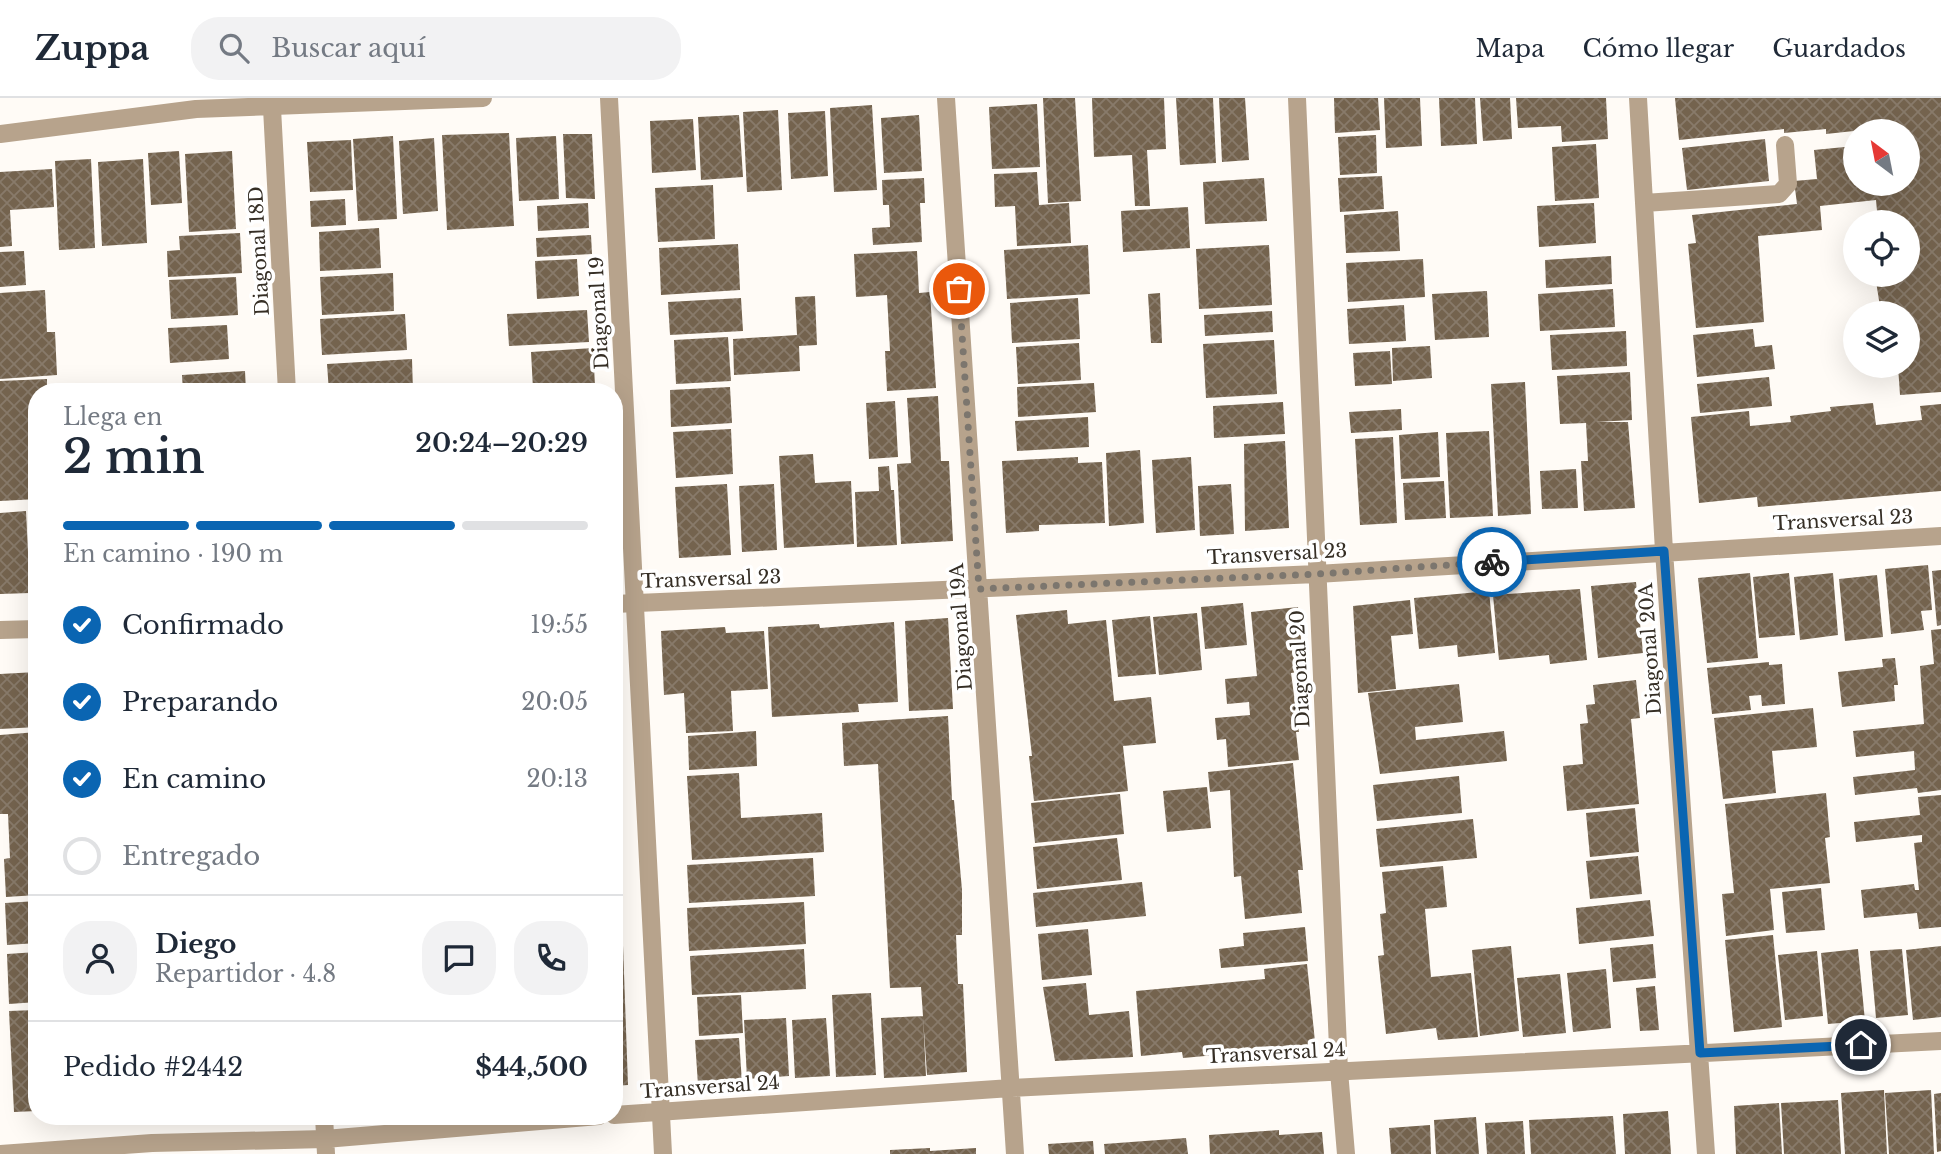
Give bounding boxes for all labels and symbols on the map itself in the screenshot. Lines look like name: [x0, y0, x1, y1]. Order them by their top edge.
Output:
north arrow: [1843, 119, 1920, 196]
street label: Diagonal 18D: [244, 186, 274, 316]
street label: Diagonal 19: [585, 256, 613, 370]
pin: [929, 259, 989, 319]
street label: Transversal 23: [1772, 505, 1914, 535]
courier: [1457, 527, 1527, 597]
street label: Transversal 23: [1206, 539, 1348, 569]
street label: Diagonal 19A: [945, 562, 977, 692]
street label: Transversal 23: [640, 565, 782, 593]
street label: Diagonal 20A: [1634, 582, 1666, 716]
street label: Diagonal 20: [1285, 609, 1315, 729]
pin: [1831, 1015, 1891, 1075]
street label: Transversal 24: [1206, 1038, 1346, 1068]
street label: Transversal 24: [640, 1071, 780, 1103]

